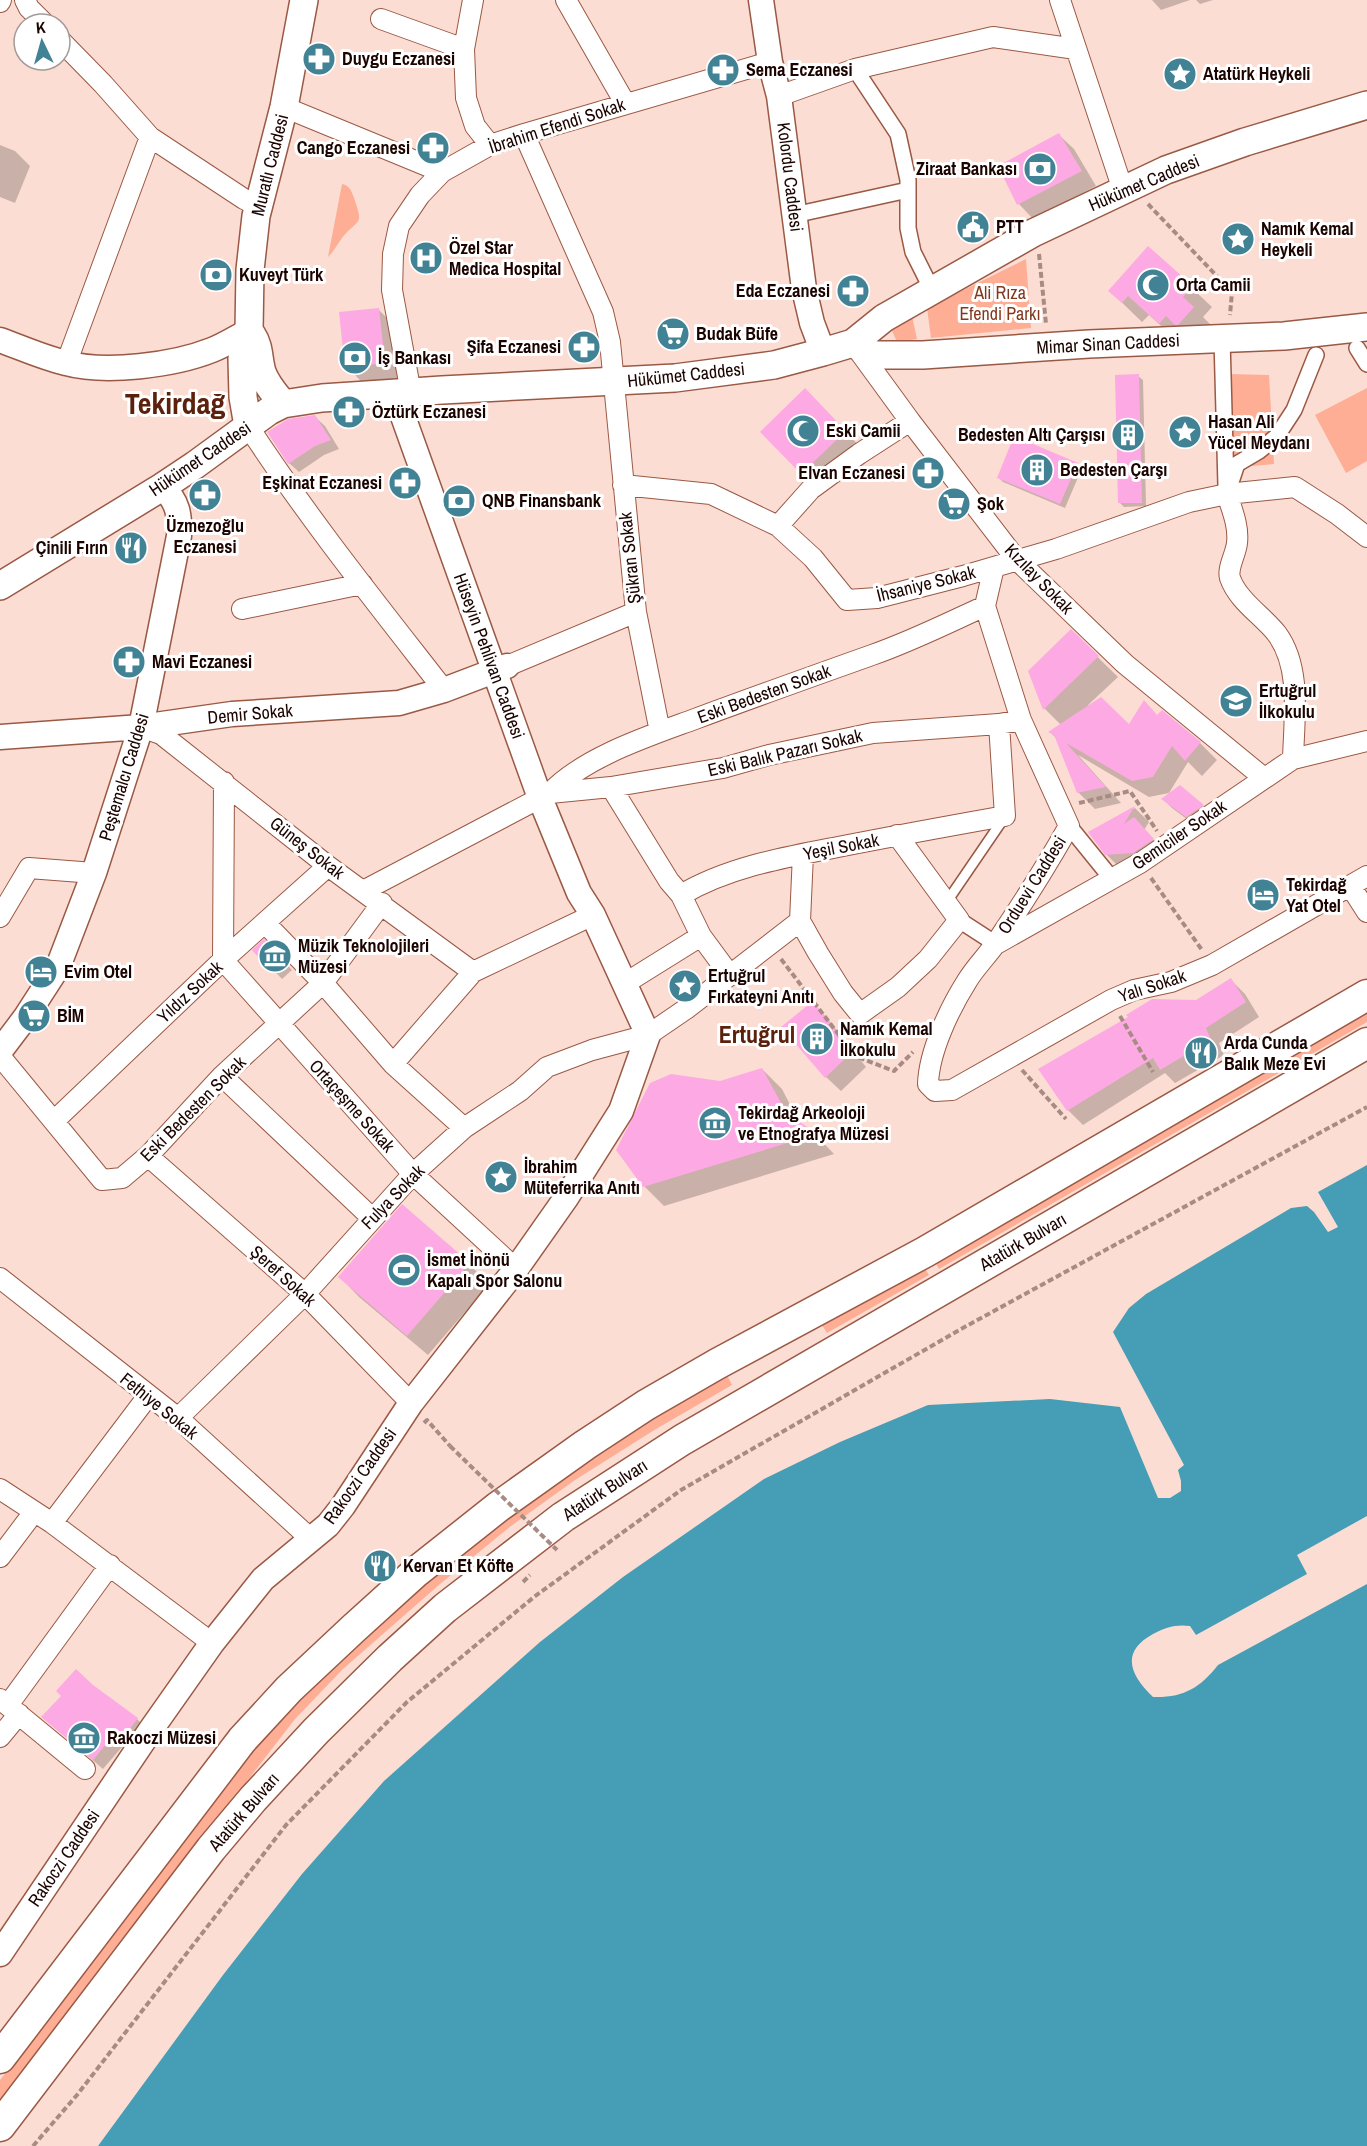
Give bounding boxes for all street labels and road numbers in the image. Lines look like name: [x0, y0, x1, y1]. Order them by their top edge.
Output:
street label: İbrahim Efendi Sokak: [485, 92, 629, 159]
street label: Muratlı Caddesi: [245, 111, 294, 218]
street label: Kolordu Caddesi: [771, 121, 810, 233]
street label: Hükümet Caddesi: [1085, 148, 1203, 217]
street label: Mimar Sinan Caddesi: [1036, 327, 1180, 360]
street label: Hükümet Caddesi: [626, 356, 746, 393]
street label: Hükümet Caddesi: [144, 415, 256, 502]
street label: Şükran Sokak: [612, 510, 647, 605]
street label: Kızılay Sokak: [999, 538, 1080, 620]
street label: İhsaniye Sokak: [874, 559, 978, 608]
street label: Hüseyin Pehlivan Caddesi: [448, 569, 531, 742]
street label: Eski Bedesten Sokak: [694, 658, 835, 729]
street label: Demir Sokak: [206, 697, 294, 730]
street label: Peştemalcı Caddesi: [92, 710, 155, 844]
street label: Eski Balık Pazarı Sokak: [705, 722, 865, 782]
street label: Gemiciler Sokak: [1127, 793, 1231, 875]
street label: Güneş Sokak: [265, 810, 350, 885]
street label: Yeşil Sokak: [801, 827, 882, 866]
street label: Orduevi Caddesi: [991, 831, 1072, 939]
street label: Yıldız Sokak: [151, 954, 228, 1029]
street label: Yalı Sokak: [1115, 963, 1189, 1008]
street label: Eski Bedesten Sokak: [134, 1050, 252, 1167]
street label: Ortaçeşme Sokak: [304, 1054, 401, 1158]
street label: Fulya Sokak: [355, 1158, 430, 1235]
street label: Atatürk Bulvarı: [974, 1207, 1071, 1277]
street label: Şeref Sokak: [245, 1239, 322, 1312]
street label: Fethiye Sokak: [115, 1366, 204, 1445]
street label: Rakoczi Caddesi: [317, 1423, 402, 1529]
street label: Atatürk Bulvarı: [556, 1453, 652, 1527]
street label: Atatürk Bulvarı: [202, 1767, 285, 1857]
street label: Rakoczi Caddesi: [22, 1804, 105, 1911]

